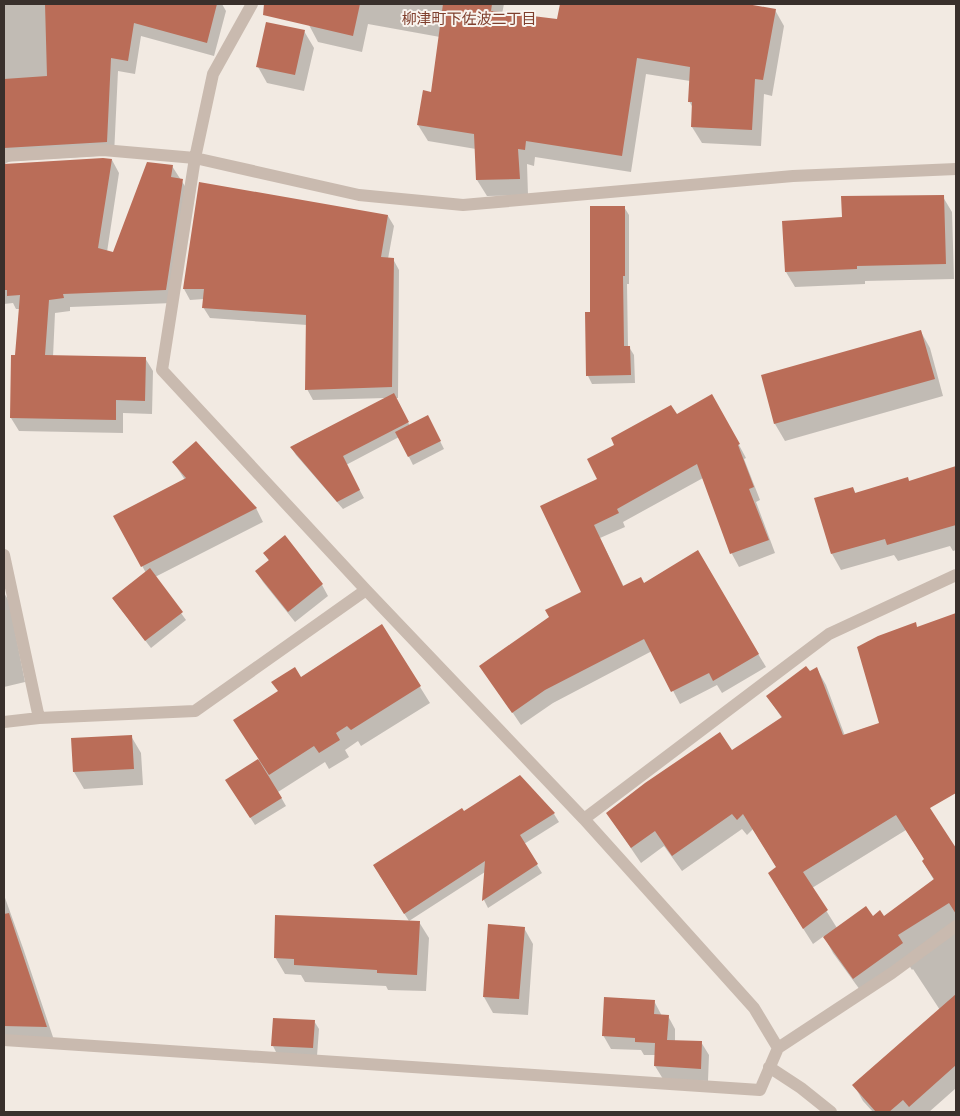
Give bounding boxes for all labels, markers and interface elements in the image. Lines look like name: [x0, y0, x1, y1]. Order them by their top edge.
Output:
district label: 柳津町下佐波二丁目: [401, 10, 537, 28]

